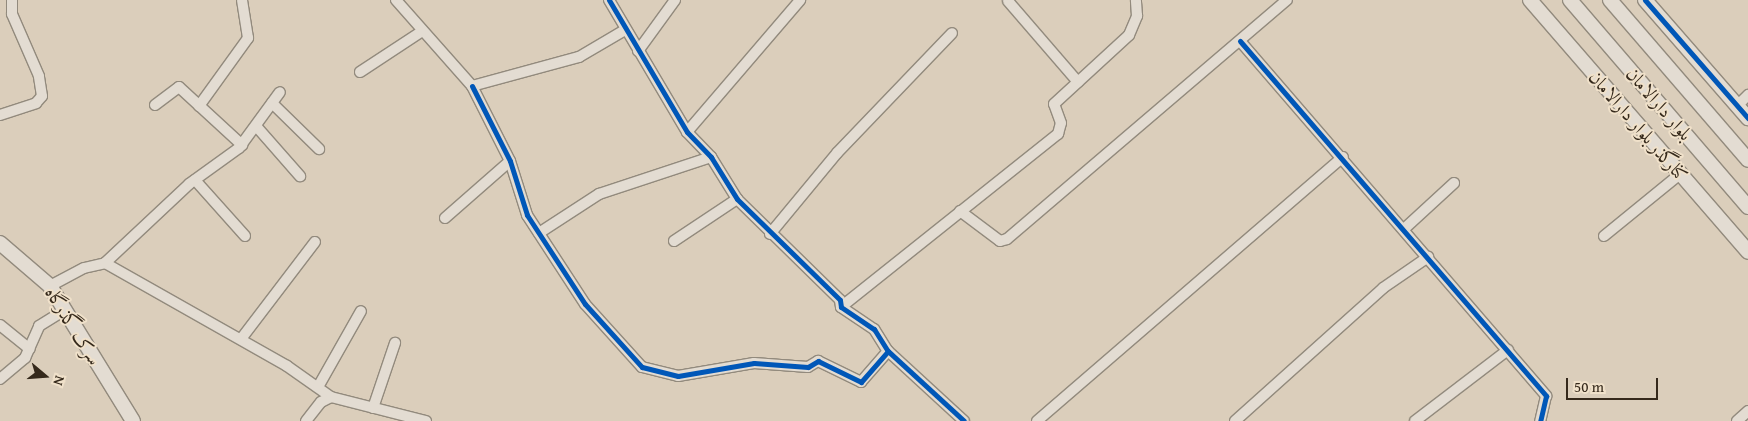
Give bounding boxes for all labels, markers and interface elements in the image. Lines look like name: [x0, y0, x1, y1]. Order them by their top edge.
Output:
street label: بلوار دارالامان: [1621, 63, 1697, 145]
street label: کنارگذر بلوار دارالامان: [1584, 66, 1692, 186]
street label: سرک گذرگاه: [40, 283, 106, 369]
north arrow: [20, 351, 70, 401]
scale bar: [1568, 368, 1660, 400]
text: N: [48, 373, 70, 388]
text: 50 m: [1574, 376, 1604, 397]

